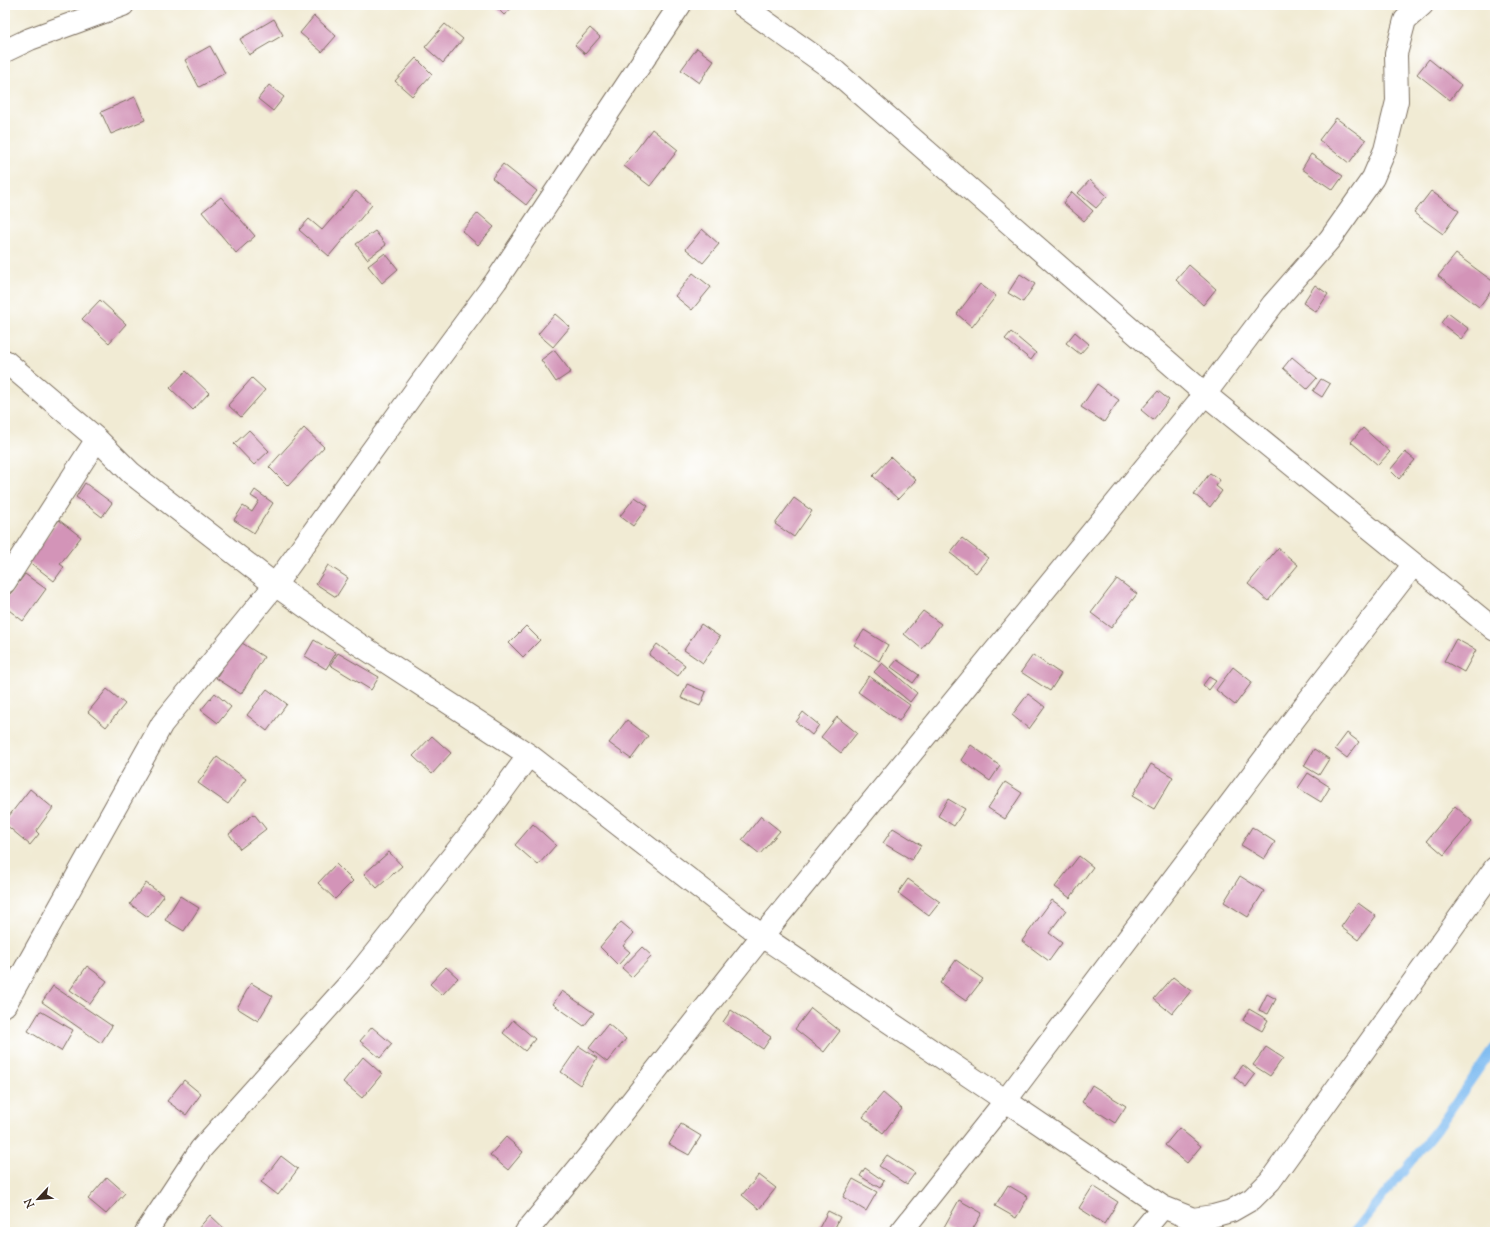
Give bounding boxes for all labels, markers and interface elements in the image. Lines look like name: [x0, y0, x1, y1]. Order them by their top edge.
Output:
north arrow: [18, 1179, 58, 1219]
text: N: [21, 1195, 39, 1211]

